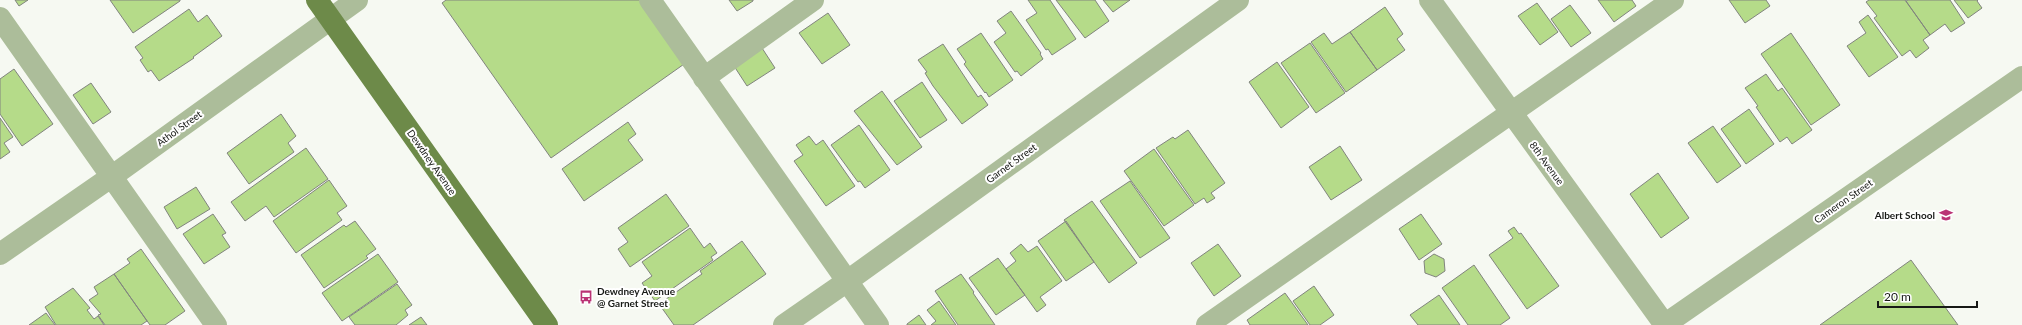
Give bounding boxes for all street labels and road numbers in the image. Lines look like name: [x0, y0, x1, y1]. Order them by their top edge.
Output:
street label: Athol Street: [154, 107, 204, 148]
street label: Dewdney Avenue: [405, 127, 459, 197]
street label: 8th Avenue: [1527, 139, 1567, 187]
street label: Garnet Street: [984, 141, 1039, 185]
street label: Cameron Street: [1811, 176, 1875, 226]

